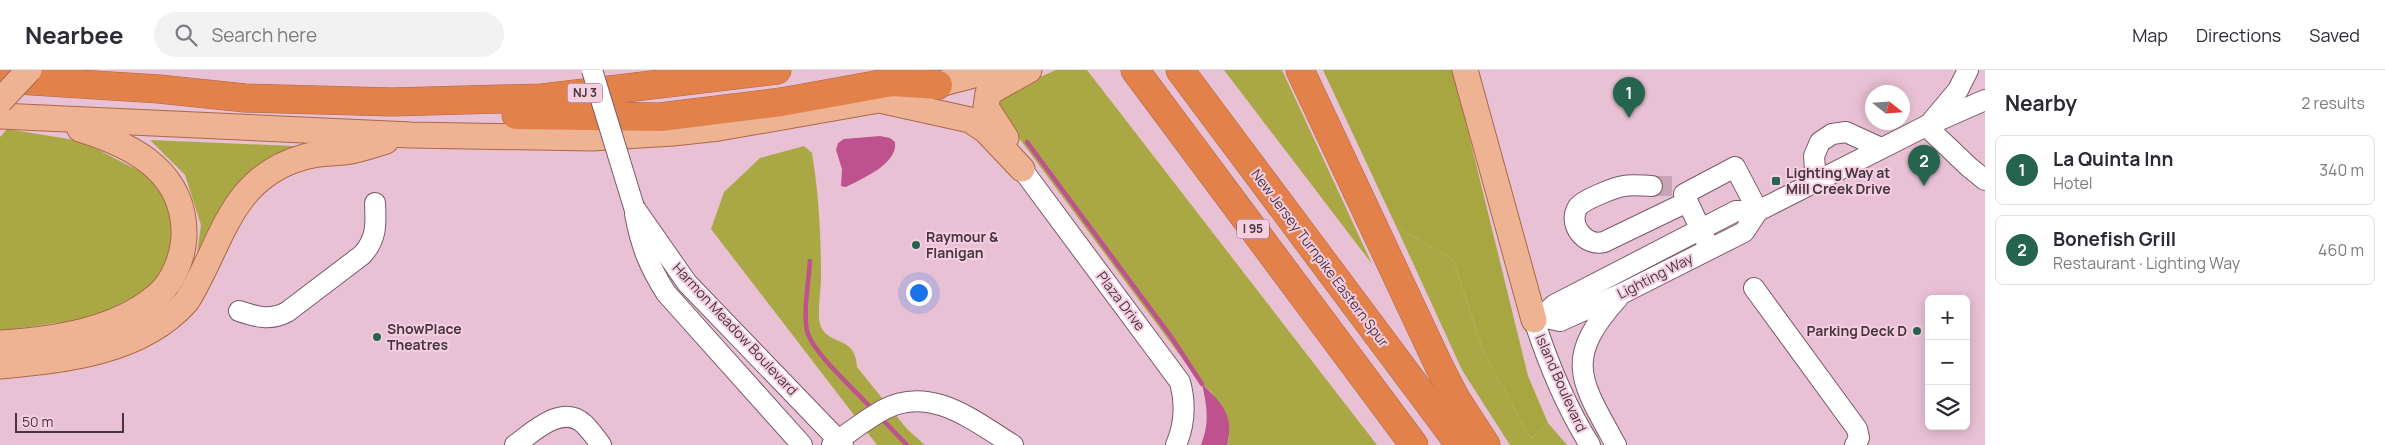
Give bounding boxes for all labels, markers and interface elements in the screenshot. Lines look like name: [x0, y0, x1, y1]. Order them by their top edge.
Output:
search box: [154, 12, 504, 57]
text: Nearbee: [25, 18, 124, 51]
icon: search: [172, 21, 200, 49]
text: Search here: [212, 22, 317, 48]
text: Map: [2132, 23, 2168, 47]
text: Directions: [2196, 23, 2281, 47]
text: Saved: [2309, 23, 2360, 47]
pin: 1: [1613, 77, 1645, 118]
road number: NJ 3: [568, 83, 602, 102]
north arrow: [1865, 85, 1910, 130]
text: Nearby: [2005, 89, 2077, 117]
text: 2 results: [2301, 92, 2365, 114]
pin: 2: [1908, 145, 1940, 186]
text: La Quinta Inn: [2053, 146, 2173, 172]
text: 1: [2018, 159, 2026, 181]
text: 340 m: [2319, 159, 2364, 181]
place label: Lighting Way at Mill Creek Drive: [1786, 163, 1891, 198]
street label: New Jersey Turnpike Eastern Spur: [1247, 165, 1394, 350]
text: Hotel: [2053, 172, 2093, 194]
marker: Lighting Way at Mill Creek Drive: [1770, 175, 1782, 187]
road number: I 95: [1237, 220, 1269, 238]
text: Bonefish Grill: [2053, 226, 2176, 252]
place label: Raymour & Flanigan: [926, 227, 999, 262]
marker: Raymour & Flanigan: [910, 239, 922, 251]
text: 2: [2017, 239, 2027, 261]
text: 460 m: [2318, 239, 2364, 261]
street label: Lighting Way: [1614, 248, 1696, 303]
text: Restaurant · Lighting Way: [2053, 252, 2240, 274]
street label: Harmon Meadow Boulevard: [669, 258, 802, 399]
street label: Plaza Drive: [1093, 267, 1150, 334]
your location: [906, 280, 932, 306]
map controls: [1925, 295, 1970, 430]
button: +: [1925, 295, 1970, 340]
place label: ShowPlace Theatres: [387, 319, 462, 354]
place label: Parking Deck D: [1807, 321, 1907, 340]
marker: Parking Deck D: [1911, 325, 1923, 337]
marker: ShowPlace Theatres: [371, 331, 383, 343]
street label: Island Boulevard: [1531, 331, 1592, 435]
button: −: [1925, 340, 1970, 385]
button: layers: [1925, 385, 1970, 430]
scale bar: [15, 410, 124, 433]
text: 50 m: [22, 412, 53, 431]

